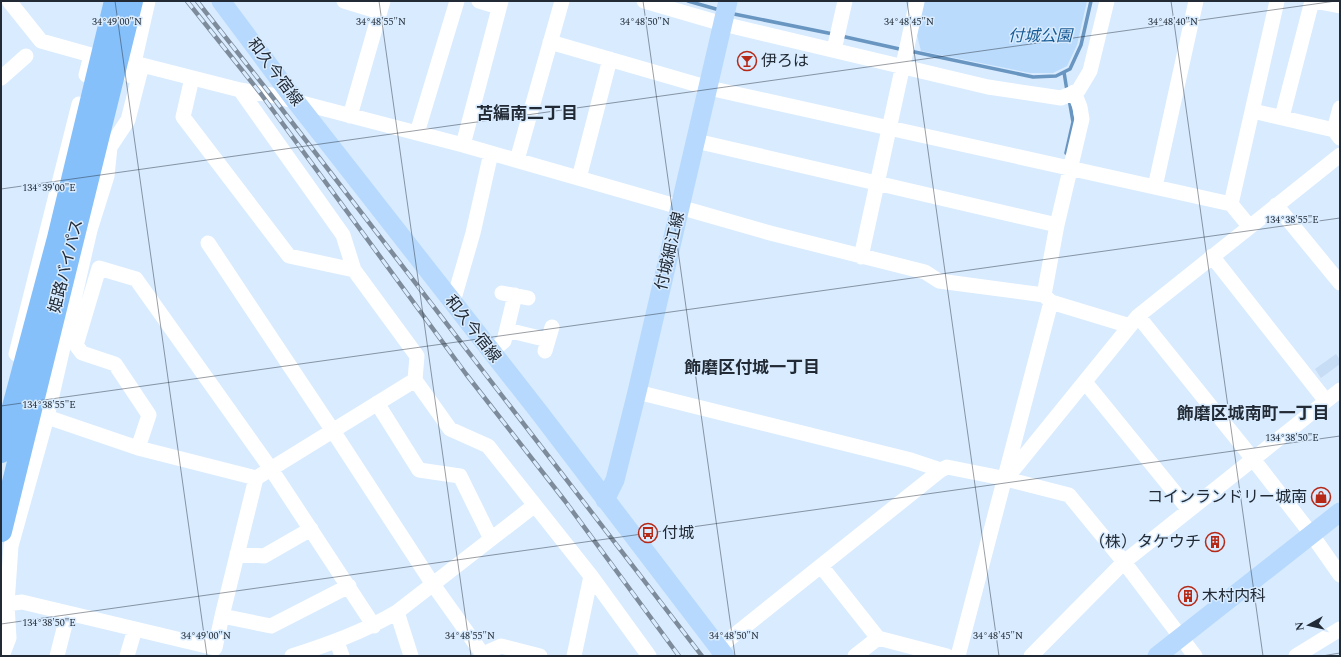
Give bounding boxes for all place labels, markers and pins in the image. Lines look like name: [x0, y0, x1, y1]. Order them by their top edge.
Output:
place label: 伊ろは: [761, 49, 809, 73]
bar icon: 伊ろは: [736, 50, 758, 72]
place label: コインランドリー城南: [1147, 485, 1307, 509]
shop icon: コインランドリー城南: [1310, 486, 1332, 508]
place label: 付城: [662, 521, 694, 545]
bus stop icon: 付城: [637, 522, 659, 544]
place label: （株）タケウチ: [1089, 530, 1201, 554]
building icon: （株）タケウチ: [1204, 531, 1226, 553]
place label: 木村内科: [1202, 584, 1266, 608]
building icon: 木村内科: [1177, 585, 1199, 607]

